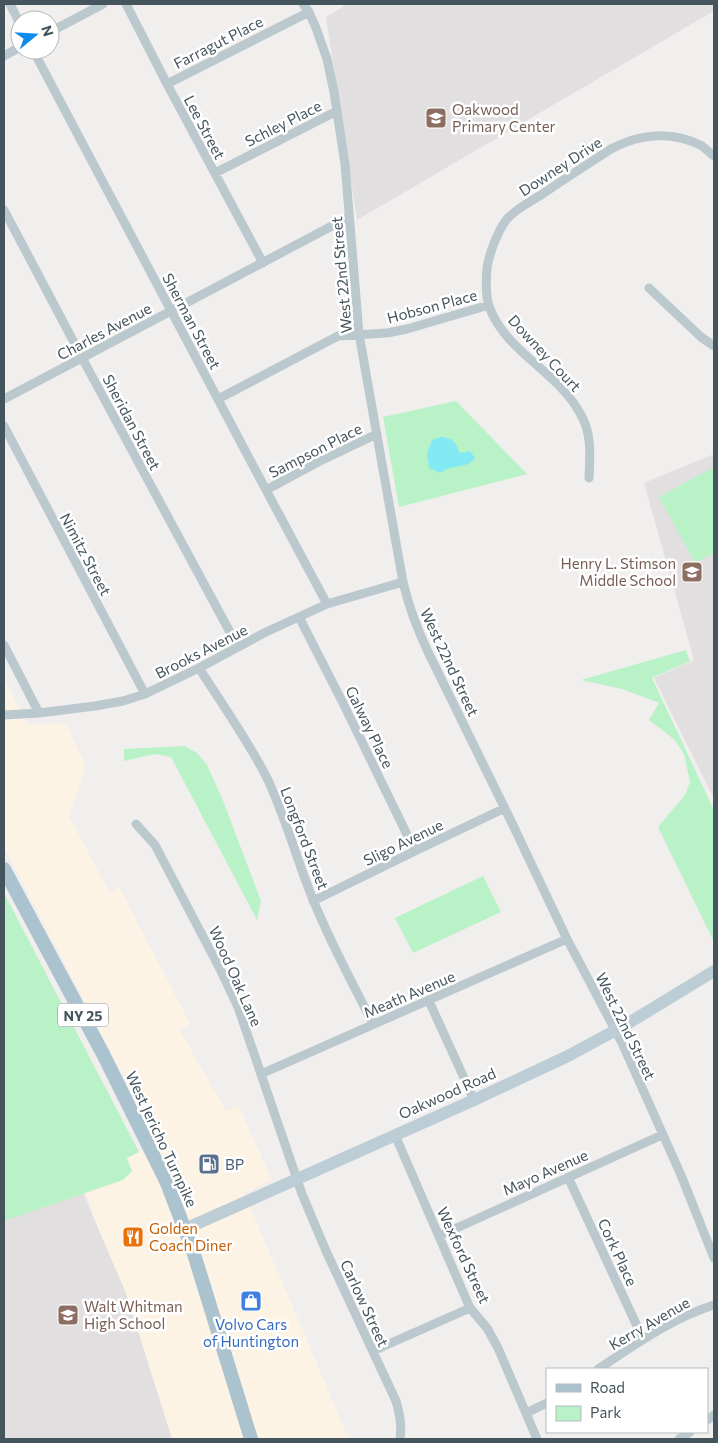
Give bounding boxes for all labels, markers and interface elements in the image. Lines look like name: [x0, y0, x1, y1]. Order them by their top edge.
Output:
north arrow: [10, 10, 60, 60]
street label: Farragut Place: [170, 12, 266, 72]
text: N: [38, 23, 58, 38]
street label: Lee Street: [181, 92, 229, 162]
street label: Schley Place: [242, 96, 324, 150]
place label: Oakwood Primary Center: [452, 100, 556, 135]
school or university icon: Oakwood Primary Center: [424, 106, 448, 130]
street label: Downey Drive: [515, 133, 605, 199]
street label: West 22nd Street: [327, 216, 355, 334]
street label: Sherman Street: [159, 270, 225, 372]
street label: Hobson Place: [385, 285, 479, 327]
street label: Charles Avenue: [54, 299, 154, 363]
street label: Downey Court: [505, 311, 585, 395]
street label: Sheridan Street: [99, 371, 165, 473]
street label: Sampson Place: [265, 419, 365, 481]
street label: Nimitz Street: [57, 510, 115, 598]
place label: Henry L. Stimson Middle School: [561, 554, 676, 589]
school or university icon: Henry L. Stimson Middle School: [680, 560, 704, 584]
street label: West 22nd Street: [417, 605, 483, 719]
street label: Brooks Avenue: [152, 620, 250, 682]
street label: Galway Place: [342, 683, 398, 771]
street label: Longford Street: [277, 784, 333, 892]
street label: Sligo Avenue: [360, 815, 446, 869]
street label: Wood Oak Lane: [206, 923, 266, 1029]
street label: Meath Avenue: [361, 967, 458, 1021]
street label: West 22nd Street: [592, 969, 660, 1083]
road number: NY 25: [58, 1004, 108, 1026]
street label: Oakwood Road: [396, 1064, 498, 1122]
street label: West Jericho Turnpike: [123, 1068, 201, 1210]
street label: Mayo Avenue: [500, 1145, 590, 1199]
fuel station icon: BP: [197, 1152, 221, 1176]
place label: BP: [225, 1155, 244, 1173]
street label: Wexford Street: [434, 1204, 494, 1306]
street label: Cork Place: [594, 1215, 642, 1289]
place label: Golden Coach Diner: [149, 1219, 232, 1254]
restaurant icon: Golden Coach Diner: [121, 1225, 145, 1249]
street label: Carlow Street: [337, 1257, 393, 1349]
shop icon: Volvo Cars of Huntington: [239, 1289, 263, 1313]
street label: Kerry Avenue: [605, 1293, 693, 1353]
place label: Walt Whitman High School: [84, 1297, 183, 1332]
school or university icon: Walt Whitman High School: [56, 1303, 80, 1327]
place label: Volvo Cars of Huntington: [203, 1315, 299, 1350]
legend: [546, 1368, 708, 1433]
text: Road: [590, 1378, 625, 1396]
text: Park: [590, 1403, 621, 1421]

